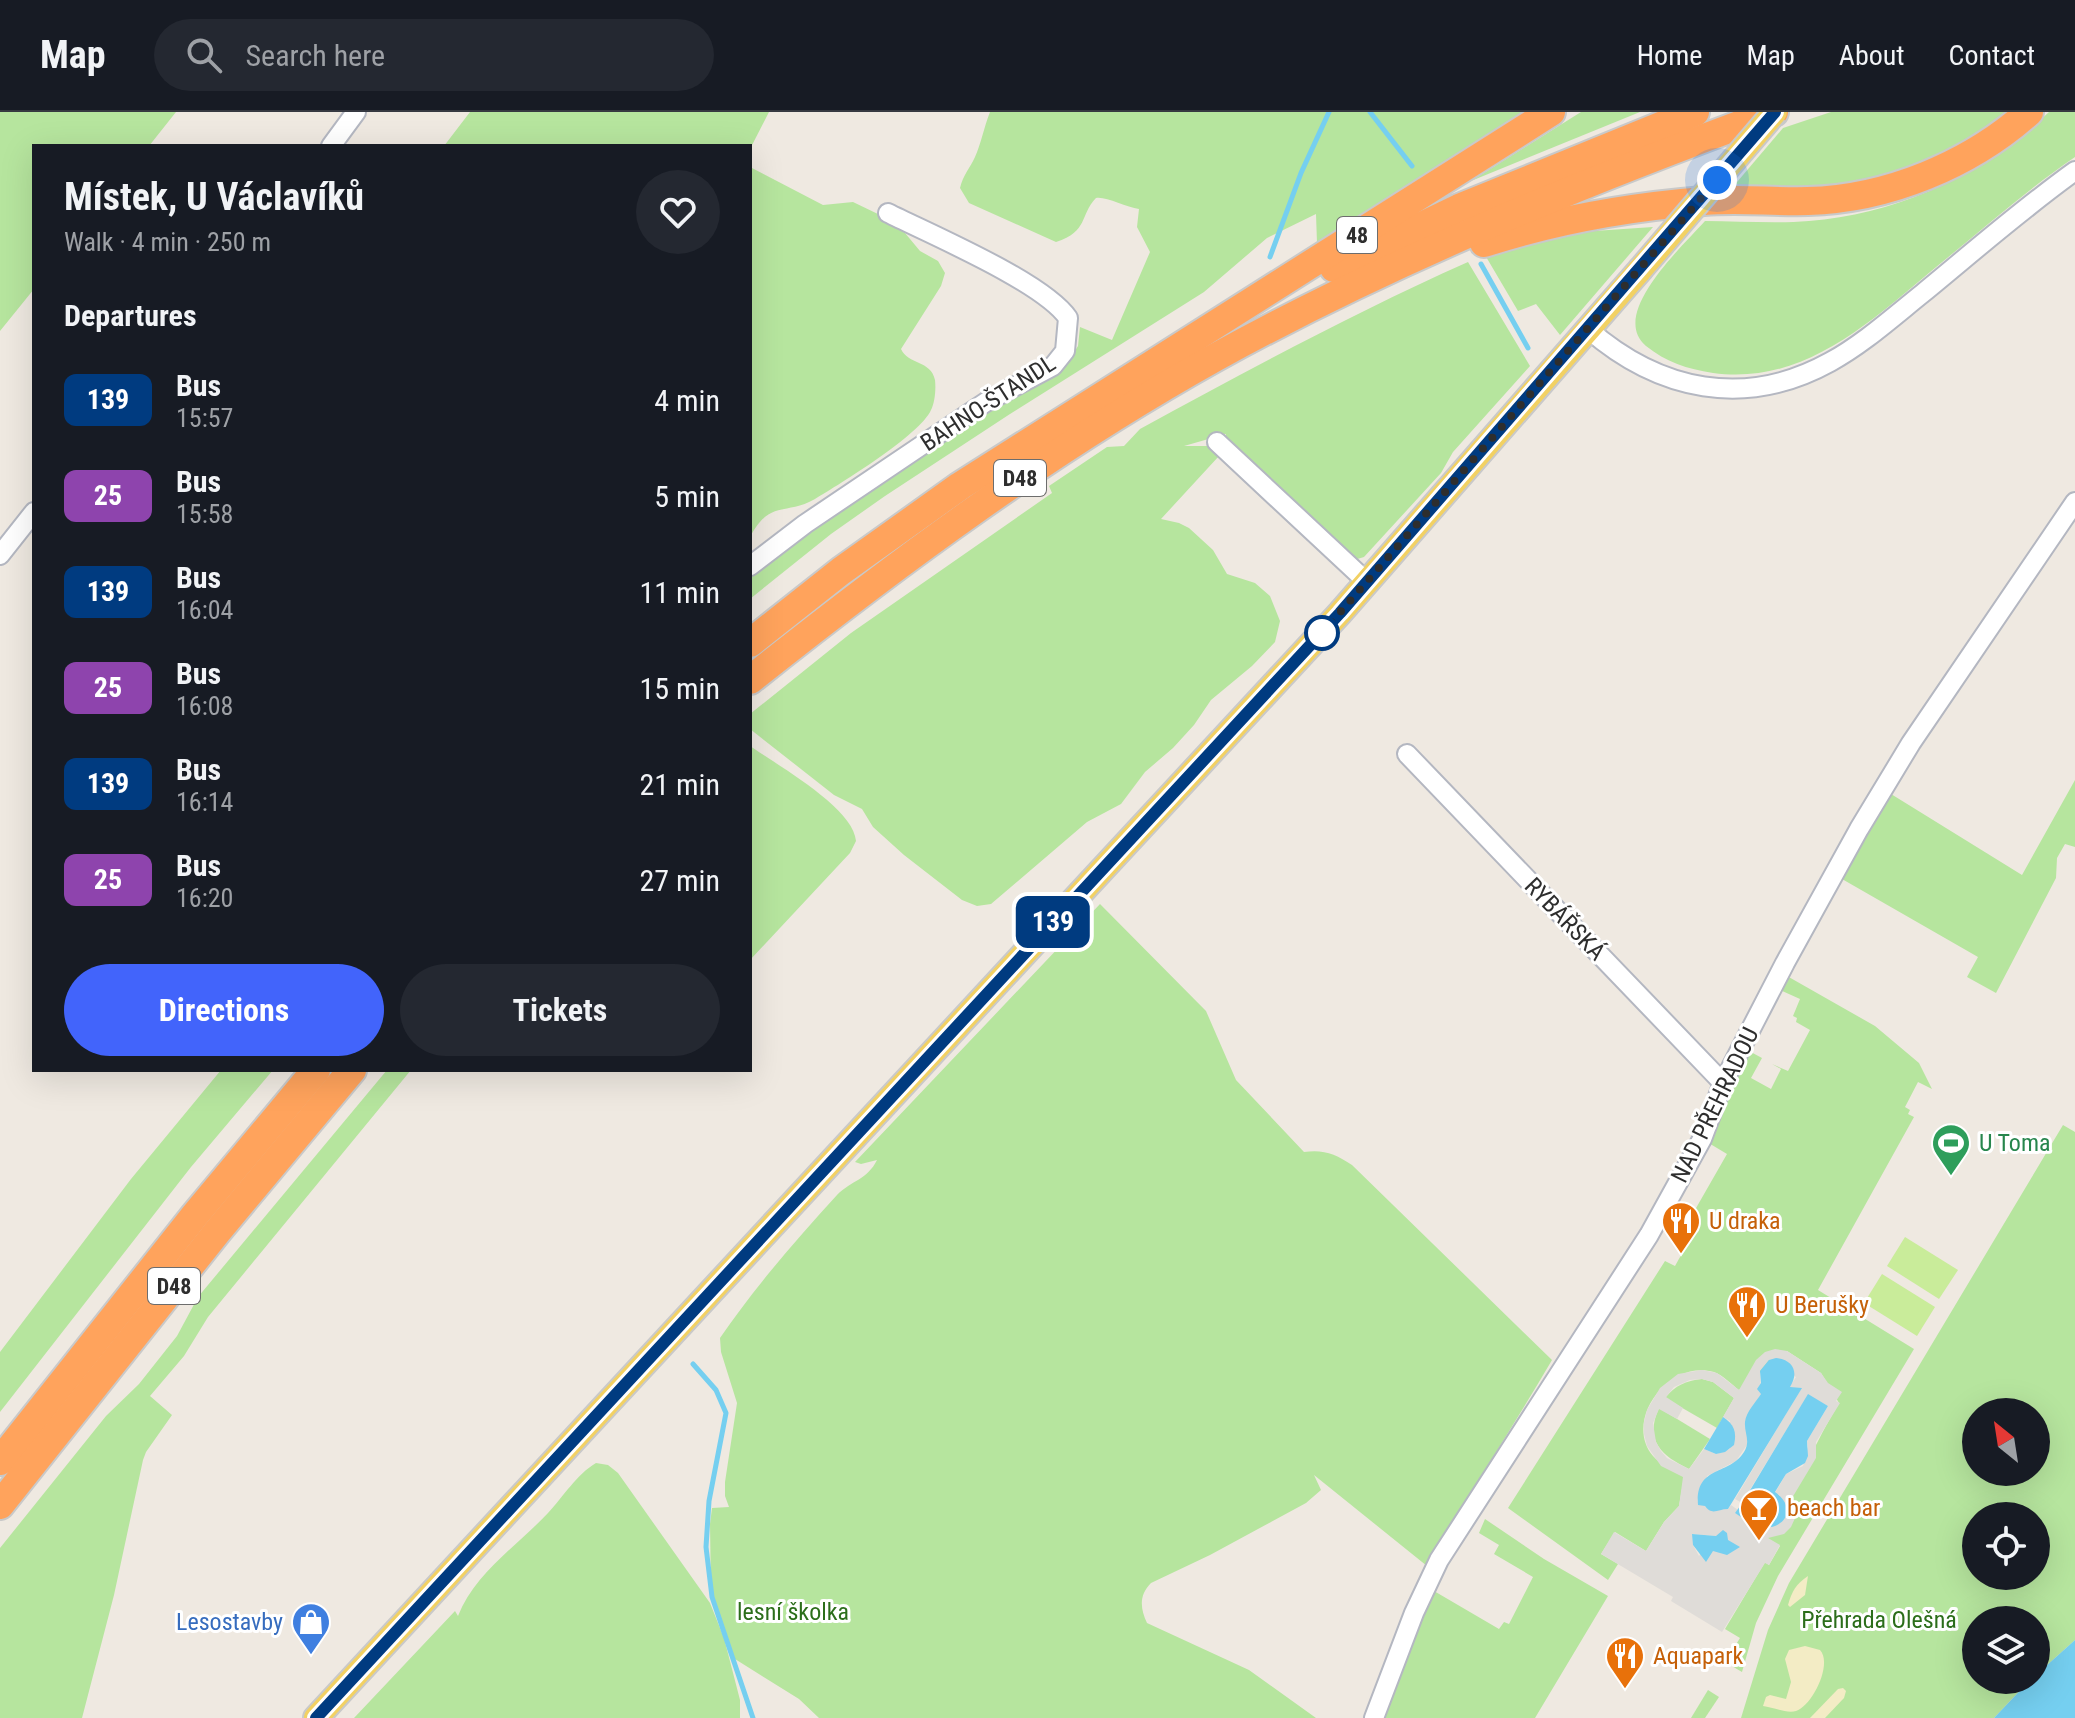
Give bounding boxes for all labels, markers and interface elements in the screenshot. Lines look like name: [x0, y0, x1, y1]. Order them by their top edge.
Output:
search box: [154, 19, 714, 91]
text: Map: [40, 33, 106, 77]
icon: search: [182, 33, 226, 77]
text: Search here: [246, 38, 385, 73]
text: Home: [1637, 39, 1702, 72]
text: Map: [1746, 39, 1795, 72]
text: About: [1839, 39, 1905, 72]
text: Contact: [1949, 39, 2035, 72]
your location: [1697, 160, 1737, 200]
button: heart: [636, 170, 720, 254]
text: Místek, U Václavíků: [64, 175, 364, 219]
road number: 48: [1337, 217, 1377, 253]
text: Walk · 4 min · 250 m: [64, 227, 271, 257]
text: Departures: [64, 298, 197, 333]
street label: BAHNO-ŠTANDL: [915, 349, 1061, 457]
text: Bus: [176, 368, 221, 403]
text: 139: [87, 383, 129, 416]
text: 4 min: [654, 383, 720, 418]
text: 15:57: [176, 403, 233, 433]
road number: D48: [994, 460, 1046, 496]
text: Bus: [176, 464, 221, 499]
text: 25: [94, 479, 122, 512]
text: 5 min: [654, 479, 720, 514]
text: 15:58: [176, 499, 233, 529]
text: Bus: [176, 560, 221, 595]
text: 139: [87, 575, 129, 608]
text: 11 min: [639, 575, 720, 610]
text: 16:04: [176, 595, 233, 625]
unlabelled marker: [1305, 616, 1339, 650]
text: Bus: [176, 656, 221, 691]
text: 25: [94, 671, 122, 704]
text: 15 min: [639, 671, 720, 706]
text: 16:08: [176, 691, 233, 721]
text: Bus: [176, 752, 221, 787]
text: 139: [87, 767, 129, 800]
text: 21 min: [639, 767, 720, 802]
text: 16:14: [176, 787, 233, 817]
text: Bus: [176, 848, 221, 883]
text: 25: [94, 863, 122, 896]
text: 27 min: [639, 863, 720, 898]
street label: RYBÁŘSKÁ: [1519, 872, 1611, 966]
text: 16:20: [176, 883, 233, 913]
line badge: 139: [1007, 896, 1099, 948]
text: 139: [1032, 905, 1074, 938]
button: Directions: [64, 964, 384, 1056]
button: Tickets: [400, 964, 720, 1056]
street label: NAD PŘEHRADOU: [1665, 1023, 1765, 1187]
sports icon: U Toma: [1930, 1122, 1972, 1177]
place label: U Toma: [1979, 1129, 2050, 1157]
restaurant icon: U draka: [1660, 1200, 1702, 1255]
place label: U draka: [1709, 1207, 1781, 1235]
road number: D48: [148, 1268, 200, 1304]
restaurant icon: U Berušky: [1726, 1284, 1768, 1339]
place label: U Berušky: [1775, 1291, 1869, 1319]
north arrow: [1962, 1398, 2050, 1486]
map controls: [1962, 1398, 2050, 1694]
bar icon: beach bar: [1738, 1487, 1780, 1542]
place label: beach bar: [1787, 1494, 1880, 1522]
button: locate: [1962, 1502, 2050, 1590]
park label: lesní školka: [737, 1598, 849, 1626]
shop icon: Lesostavby: [290, 1601, 332, 1656]
park label: Přehrada Olešná: [1801, 1606, 1957, 1634]
button: layers: [1962, 1606, 2050, 1694]
place label: Lesostavby: [176, 1608, 283, 1636]
restaurant icon: Aquapark: [1604, 1635, 1646, 1690]
place label: Aquapark: [1653, 1642, 1744, 1670]

